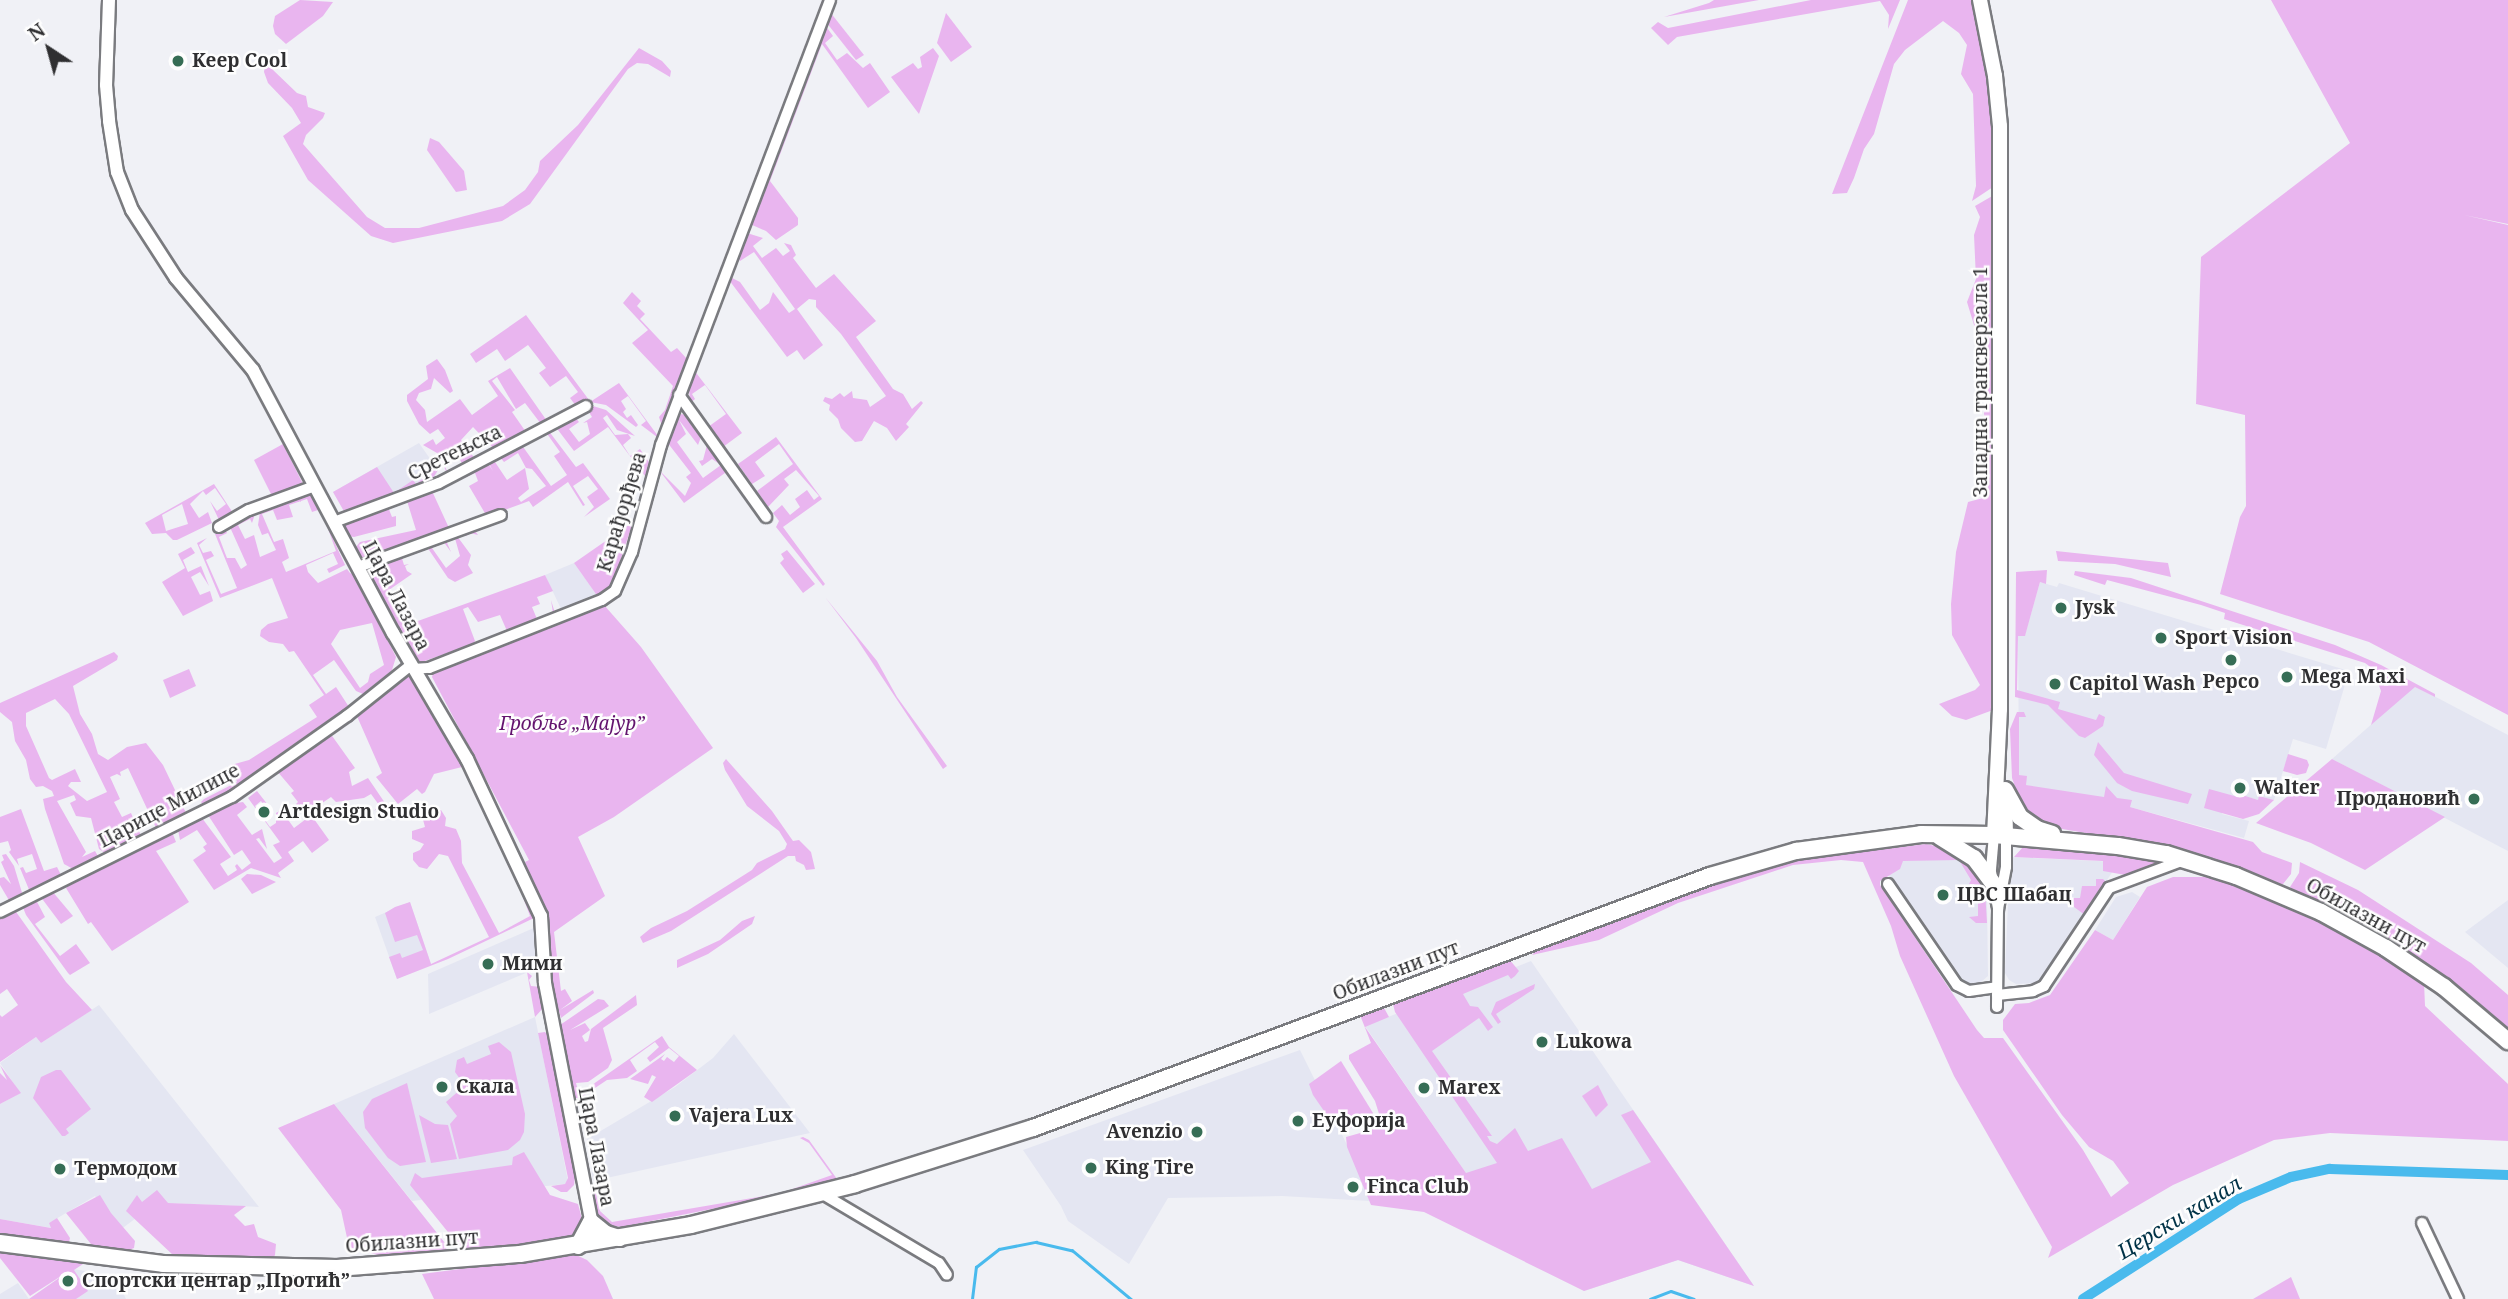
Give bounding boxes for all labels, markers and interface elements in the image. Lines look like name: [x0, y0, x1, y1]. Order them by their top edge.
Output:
north arrow: [14, 14, 84, 84]
text: N: [23, 17, 50, 47]
place label: Keep Cool: [192, 50, 287, 72]
marker: Keep Cool: [170, 53, 186, 69]
street label: Западна трансверзала 1: [1970, 266, 1992, 498]
street label: Сретењска: [404, 420, 506, 486]
street label: Карађорђева: [593, 449, 651, 575]
street label: Цара Лазара: [357, 537, 435, 655]
place label: Jysk: [2075, 597, 2115, 619]
marker: Jysk: [2053, 600, 2069, 616]
place label: Sport Vision: [2175, 627, 2293, 649]
marker: Sport Vision: [2153, 630, 2169, 646]
marker: Pepco: [2223, 652, 2239, 668]
place label: Mega Maxi: [2301, 666, 2405, 688]
marker: Mega Maxi: [2279, 669, 2295, 685]
place label: Pepco: [2203, 671, 2259, 693]
place label: Capitol Wash: [2069, 673, 2195, 695]
marker: Capitol Wash: [2047, 676, 2063, 692]
park label: Гробље „Мајур”: [499, 713, 645, 735]
street label: Царице Милице: [95, 759, 243, 853]
place label: Walter: [2254, 777, 2320, 799]
marker: Walter: [2232, 780, 2248, 796]
place label: Продановић: [2337, 788, 2460, 810]
marker: Продановић: [2466, 791, 2482, 807]
place label: Artdesign Studio: [278, 801, 439, 823]
marker: Artdesign Studio: [256, 804, 272, 820]
street label: Обилазни пут: [2302, 874, 2430, 958]
place label: ЦВС Шабац: [1957, 884, 2071, 906]
marker: ЦВС Шабац: [1935, 887, 1951, 903]
street label: Обилазни пут: [1330, 936, 1462, 1006]
place label: Мими: [502, 953, 562, 975]
marker: Мими: [480, 956, 496, 972]
place label: Lukowa: [1556, 1031, 1632, 1053]
marker: Lukowa: [1534, 1034, 1550, 1050]
place label: Скала: [456, 1076, 515, 1098]
place label: Marex: [1438, 1077, 1501, 1099]
marker: Скала: [434, 1079, 450, 1095]
marker: Marex: [1416, 1080, 1432, 1096]
street label: Цара Лазара: [573, 1085, 619, 1209]
place label: Vajera Lux: [689, 1105, 793, 1127]
marker: Vajera Lux: [667, 1108, 683, 1124]
place label: Еуфорија: [1312, 1110, 1406, 1132]
marker: Еуфорија: [1290, 1113, 1306, 1129]
place label: Avenzio: [1106, 1121, 1183, 1143]
marker: Avenzio: [1189, 1124, 1205, 1140]
place label: King Tire: [1105, 1157, 1194, 1179]
place label: Термодом: [74, 1158, 177, 1180]
marker: King Tire: [1083, 1160, 1099, 1176]
marker: Термодом: [52, 1161, 68, 1177]
water label: Церски канал: [2112, 1170, 2246, 1264]
place label: Finca Club: [1367, 1176, 1469, 1198]
marker: Finca Club: [1345, 1179, 1361, 1195]
street label: Обилазни пут: [345, 1226, 479, 1258]
place label: Спортски центар „Протић”: [82, 1270, 350, 1292]
marker: Спортски центар „Протић”: [60, 1273, 76, 1289]

